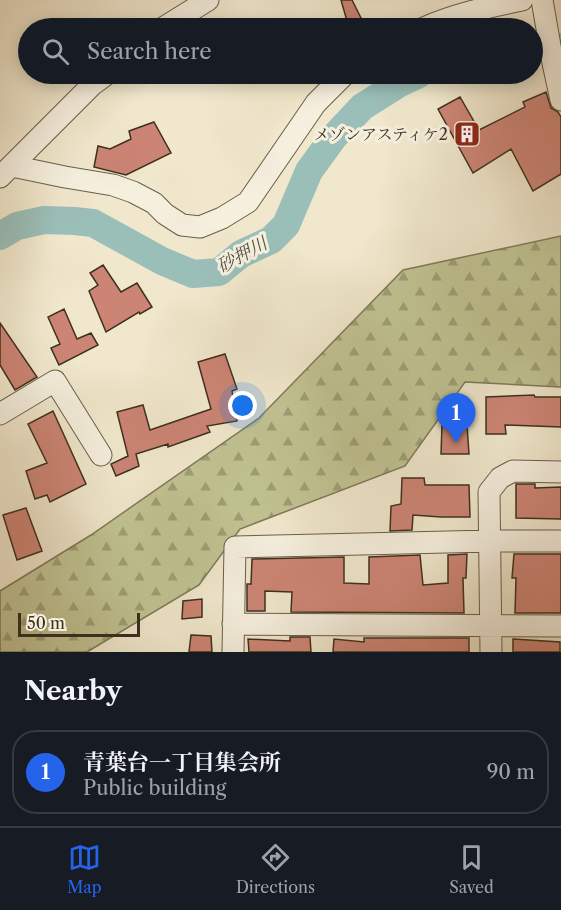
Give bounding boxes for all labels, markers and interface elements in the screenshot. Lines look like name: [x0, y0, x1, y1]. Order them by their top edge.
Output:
search box: [18, 18, 543, 84]
icon: search: [39, 35, 72, 68]
text: Search here: [87, 38, 212, 65]
building icon: メゾンアスティケ2: [452, 119, 482, 149]
place label: メゾンアスティケ2: [314, 124, 448, 144]
water label: 砂押川: [213, 231, 273, 278]
your location: [228, 391, 257, 420]
pin: 1: [436, 394, 476, 443]
scale bar: [18, 610, 140, 638]
text: 50 m: [27, 613, 65, 633]
text: Nearby: [24, 675, 122, 707]
text: 青葉台一丁目集会所: [83, 749, 281, 776]
text: 1: [41, 760, 50, 784]
text: 90 m: [487, 760, 535, 784]
text: Public building: [83, 776, 226, 800]
tab: Map: [67, 841, 102, 897]
tab: Directions: [236, 841, 315, 897]
tab: Saved: [449, 841, 494, 897]

